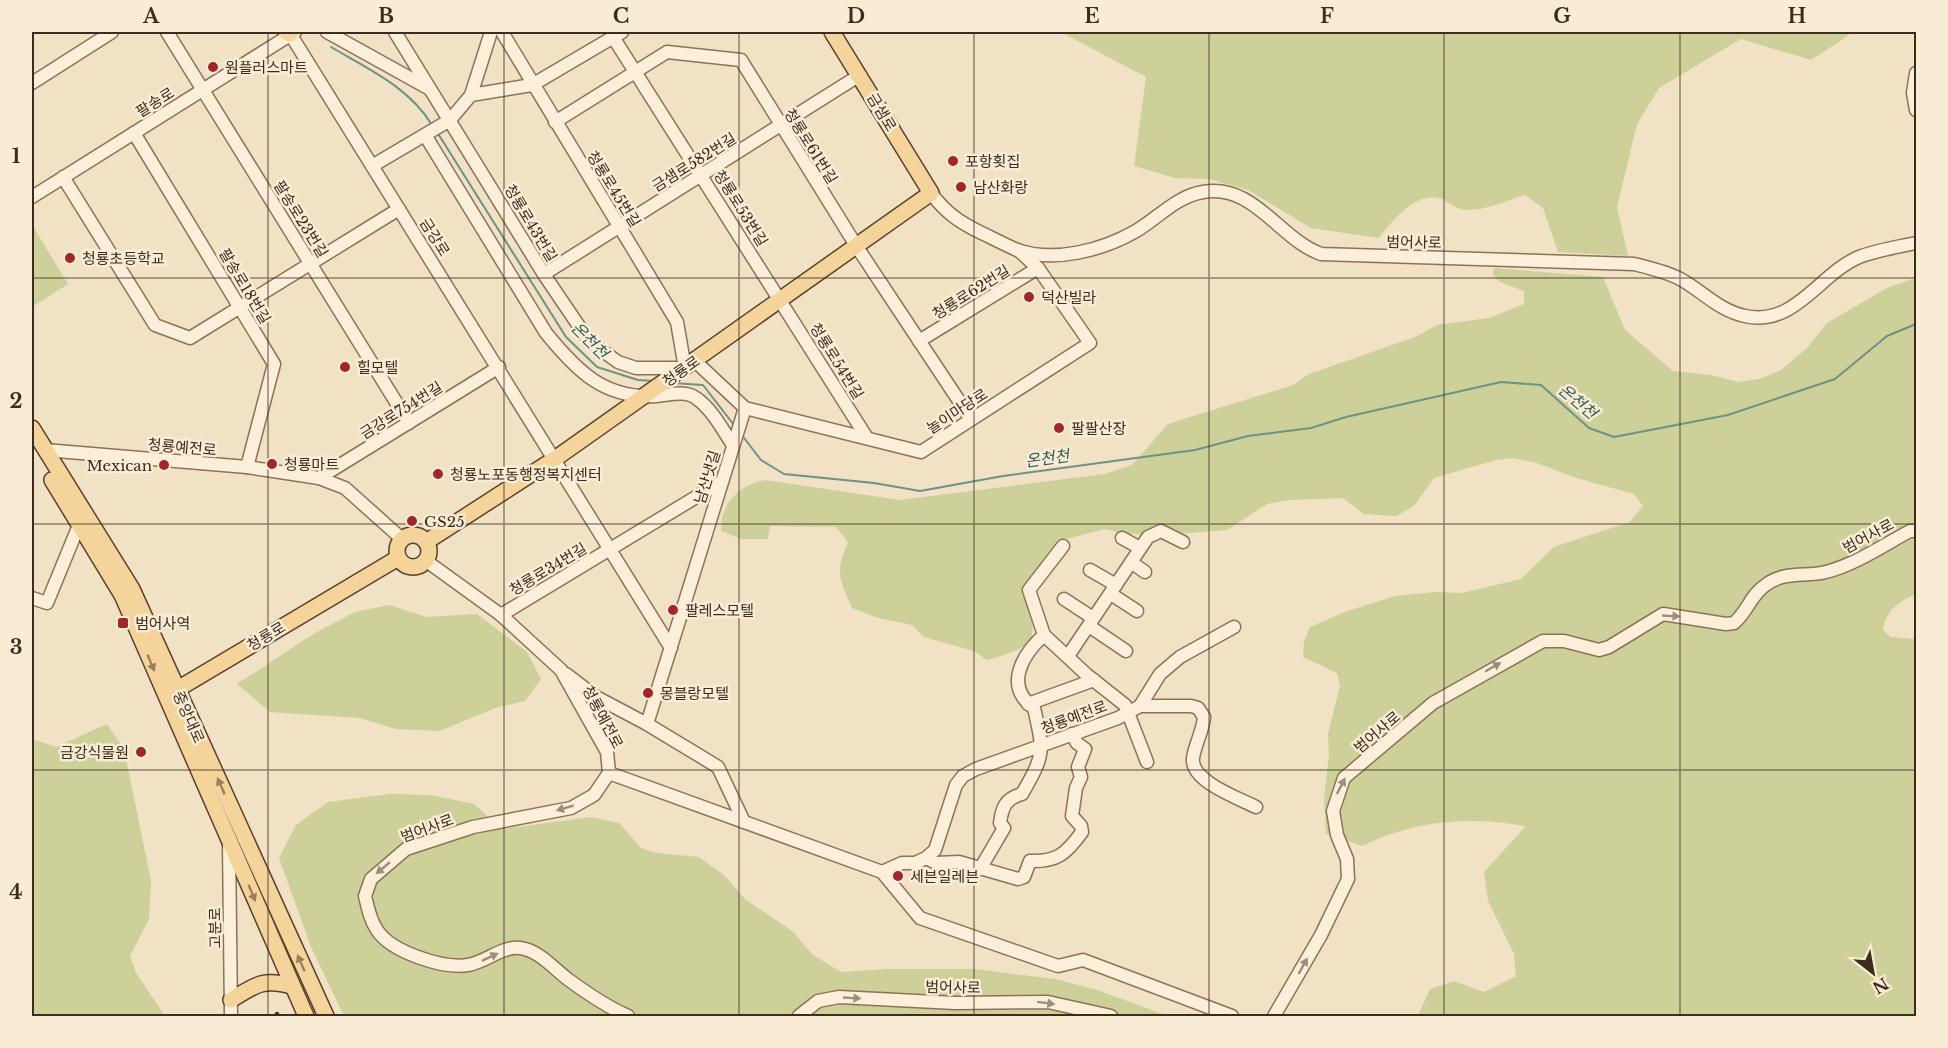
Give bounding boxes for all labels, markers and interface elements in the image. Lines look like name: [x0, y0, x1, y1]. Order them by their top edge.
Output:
text: A: [142, 4, 160, 28]
text: B: [378, 4, 394, 28]
text: C: [613, 4, 629, 28]
text: D: [847, 4, 865, 28]
text: E: [1084, 4, 1100, 28]
text: F: [1320, 4, 1334, 28]
text: G: [1553, 4, 1571, 28]
text: H: [1788, 4, 1807, 28]
place label: 원플러스마트: [225, 58, 308, 77]
marker: 원플러스마트: [206, 60, 220, 74]
street label: 팔송로: [132, 83, 178, 121]
street label: 금샘로: [863, 89, 901, 135]
street label: 청룡로61번길: [780, 105, 842, 187]
street label: 금샘로582번길: [648, 129, 740, 195]
text: 1: [12, 144, 21, 168]
street label: 청룡로45번길: [583, 147, 645, 231]
place label: 포항횟집: [965, 152, 1020, 171]
marker: 포항횟집: [946, 154, 960, 168]
street label: 청룡로53번길: [710, 166, 772, 250]
street label: 팔송로23번길: [270, 177, 332, 261]
place label: 남산화랑: [973, 178, 1028, 197]
marker: 남산화랑: [954, 180, 968, 194]
street label: 청룡로43번길: [500, 181, 562, 265]
street label: 금강로: [416, 214, 454, 260]
street label: 범어사로: [1386, 232, 1442, 252]
street label: 팔송로18번길: [215, 245, 275, 327]
place label: 청룡초등학교: [82, 249, 165, 268]
marker: 청룡초등학교: [63, 251, 77, 265]
street label: 청룡로62번길: [929, 261, 1013, 323]
place label: 덕산빌라: [1041, 288, 1096, 307]
marker: 덕산빌라: [1022, 290, 1036, 304]
water label: 온천천: [567, 317, 614, 364]
street label: 청룡로54번길: [806, 319, 868, 403]
street label: 청룡로: [659, 351, 703, 391]
place label: 힐모텔: [357, 358, 398, 377]
marker: 힐모텔: [338, 360, 352, 374]
street label: 금강로754번길: [356, 377, 446, 443]
water label: 온천천: [1555, 379, 1603, 424]
street label: 놀이마당로: [923, 384, 991, 438]
text: 2: [9, 389, 23, 413]
place label: 팔팔산장: [1071, 419, 1126, 438]
marker: 팔팔산장: [1052, 421, 1066, 435]
street label: 청룡예전로: [147, 435, 217, 459]
water label: 온천천: [1024, 445, 1073, 471]
street label: 남산냇길: [690, 448, 724, 506]
place label: 청룡마트: [284, 455, 339, 474]
place label: Mexican: [87, 456, 152, 475]
marker: 청룡마트: [265, 457, 279, 471]
marker: Mexican: [157, 458, 171, 472]
place label: 청룡노포동행정복지센터: [450, 465, 602, 484]
marker: 청룡노포동행정복지센터: [431, 467, 445, 481]
place label: GS25: [424, 512, 465, 531]
marker: GS25: [405, 514, 419, 528]
street label: 범어사로: [1839, 515, 1897, 557]
street label: 청룡로34번길: [506, 538, 590, 600]
place label: 팔레스모텔: [685, 601, 754, 620]
marker: 팔레스모텔: [666, 603, 680, 617]
one-way arrow: [1662, 611, 1681, 620]
place label: 범어사역: [135, 614, 190, 633]
marker: 범어사역: [116, 616, 130, 630]
street label: 청룡로: [243, 617, 289, 655]
text: 3: [10, 635, 22, 659]
one-way arrow: [146, 654, 156, 672]
one-way arrow: [1485, 662, 1501, 673]
street label: 청룡예전로: [578, 682, 628, 752]
place label: 몽블랑모텔: [660, 684, 729, 703]
marker: 몽블랑모텔: [641, 686, 655, 700]
street label: 중앙대로: [169, 688, 209, 746]
street label: 청룡예전로: [1038, 696, 1110, 738]
street label: 범어사로: [1350, 707, 1404, 757]
place label: 금강식물원: [60, 743, 129, 762]
marker: 금강식물원: [134, 745, 148, 759]
one-way arrow: [216, 777, 225, 794]
one-way arrow: [1336, 777, 1346, 794]
one-way arrow: [556, 804, 574, 813]
street label: 범어사로: [398, 810, 456, 846]
one-way arrow: [376, 861, 391, 874]
place label: 세븐일레븐: [910, 867, 979, 886]
marker: 세븐일레븐: [891, 869, 905, 883]
text: 4: [9, 880, 23, 904]
one-way arrow: [248, 884, 257, 902]
street label: 고분로: [205, 907, 225, 949]
north arrow: [1843, 943, 1903, 1003]
one-way arrow: [481, 952, 499, 962]
one-way arrow: [297, 955, 306, 972]
one-way arrow: [1298, 957, 1308, 974]
text: N: [1869, 973, 1892, 998]
street label: 범어사로: [925, 977, 981, 997]
one-way arrow: [842, 993, 861, 1002]
one-way arrow: [1037, 998, 1056, 1008]

